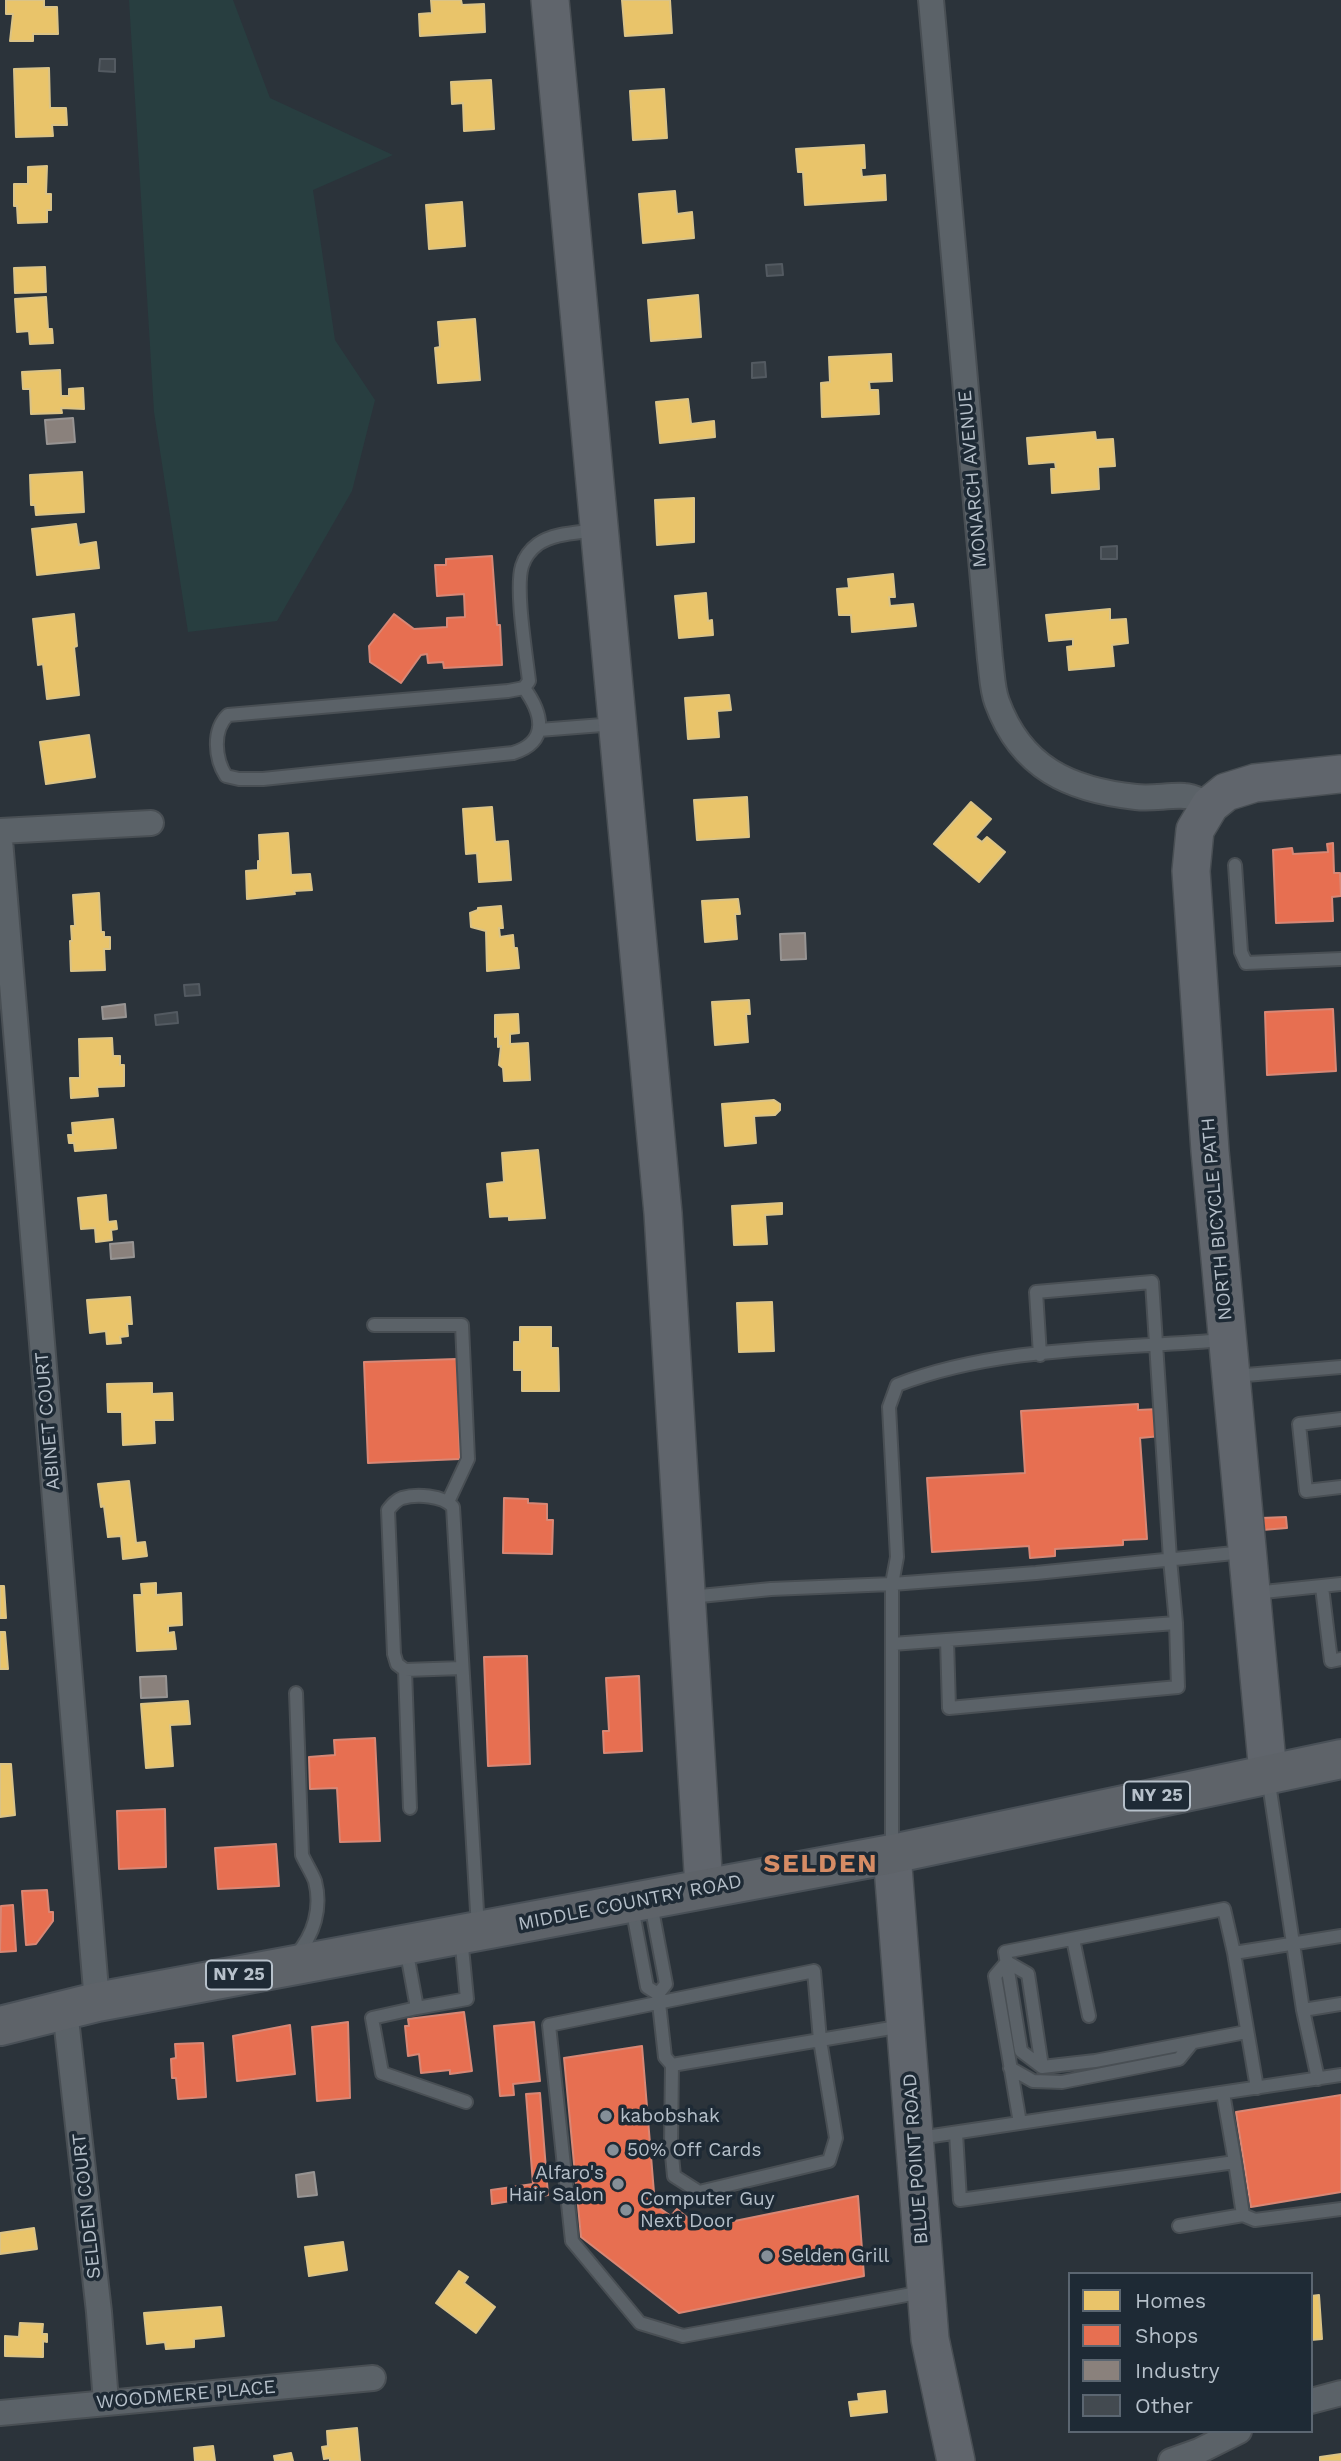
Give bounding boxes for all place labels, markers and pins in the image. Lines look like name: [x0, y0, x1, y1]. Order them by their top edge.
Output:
place label: kabobshak: [620, 2105, 720, 2127]
marker: kabobshak: [598, 2108, 614, 2124]
place label: 50% Off Cards: [627, 2139, 761, 2161]
marker: 50% Off Cards: [605, 2142, 621, 2158]
place label: Alfaro's Hair Salon: [508, 2162, 604, 2206]
marker: Alfaro's Hair Salon: [610, 2176, 626, 2192]
place label: Computer Guy Next Door: [640, 2188, 775, 2232]
marker: Computer Guy Next Door: [618, 2202, 634, 2218]
place label: Selden Grill: [781, 2245, 889, 2267]
marker: Selden Grill: [759, 2248, 775, 2264]

